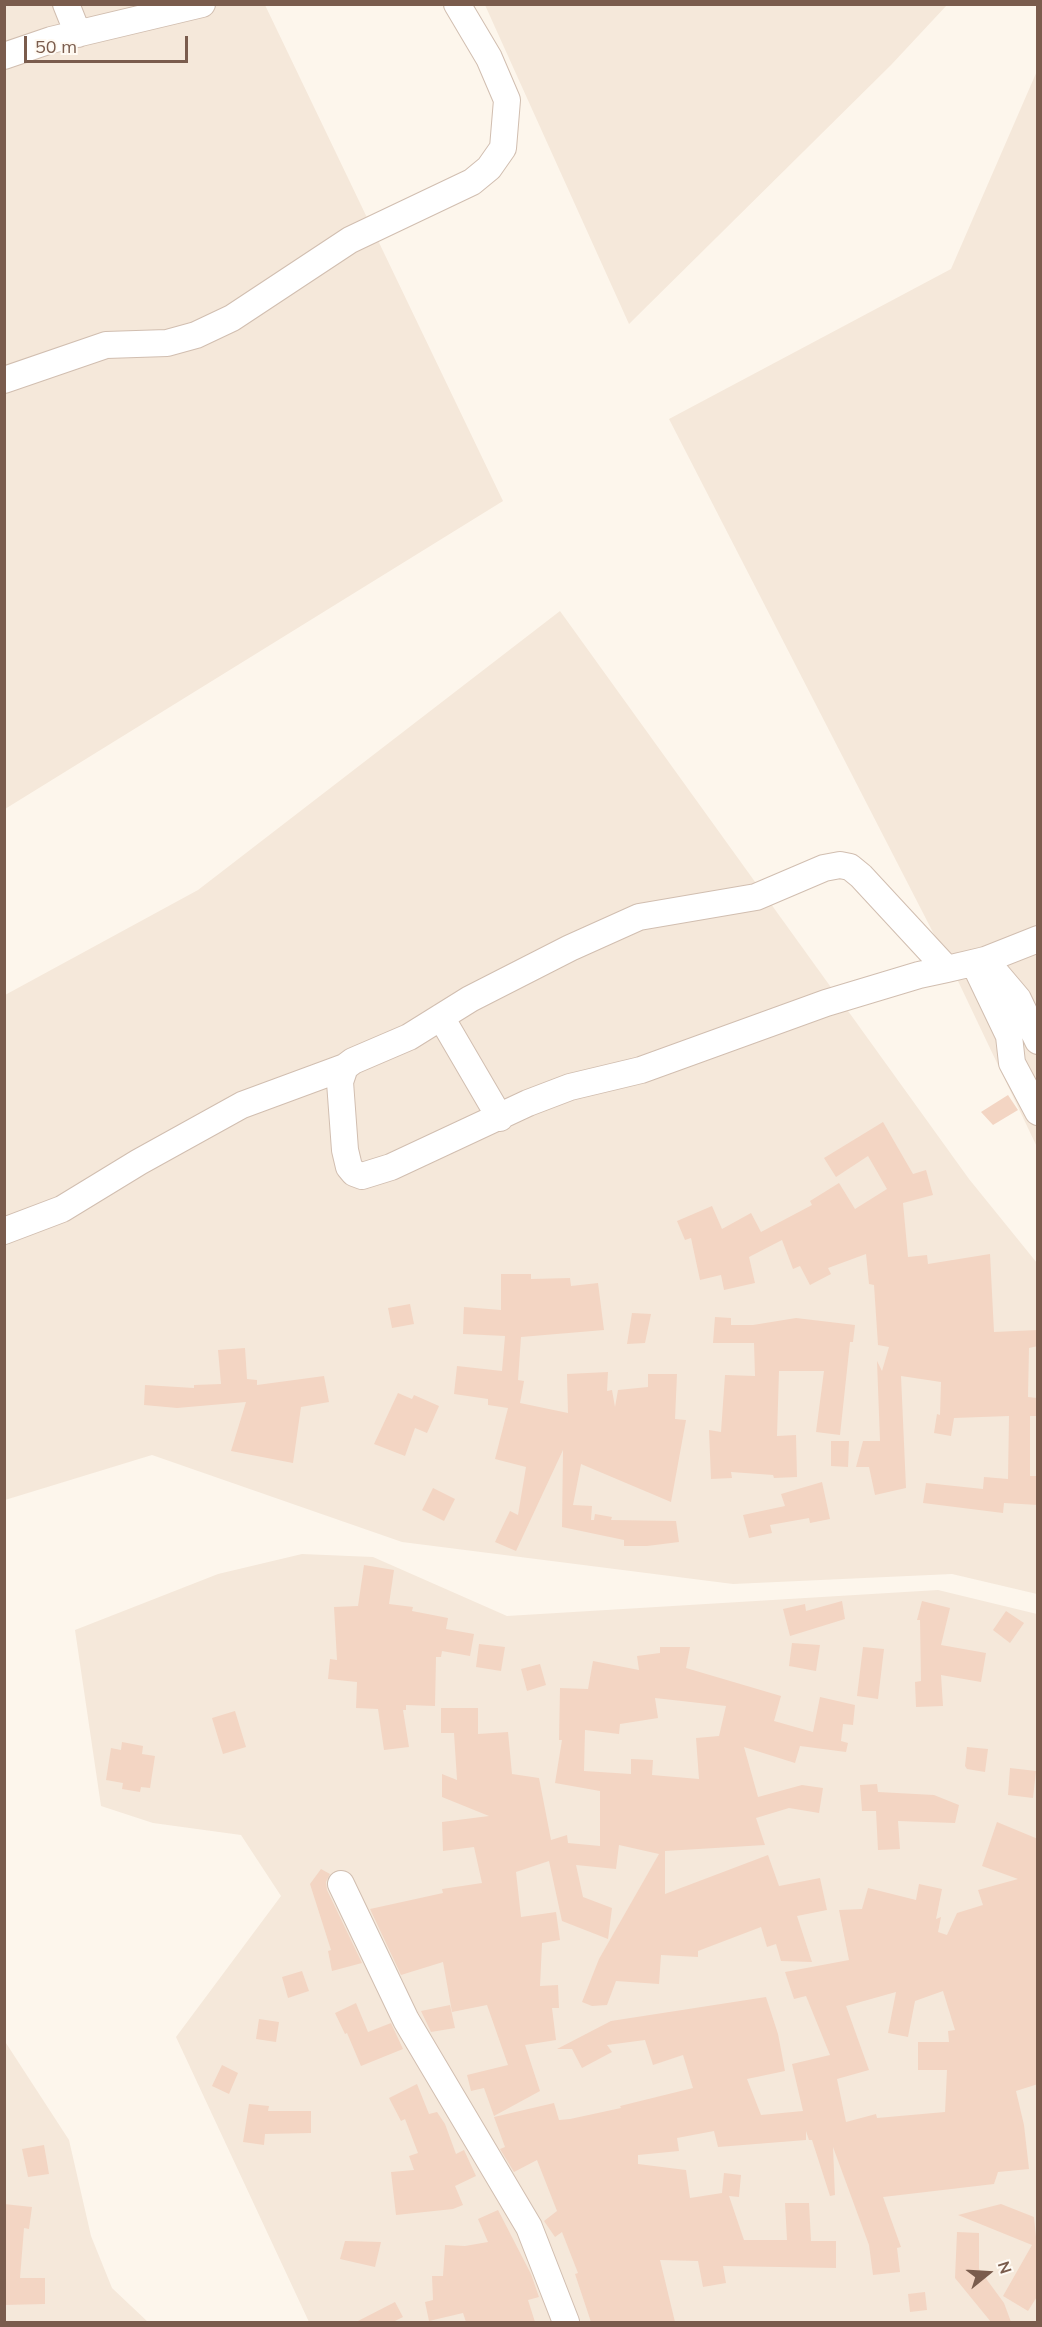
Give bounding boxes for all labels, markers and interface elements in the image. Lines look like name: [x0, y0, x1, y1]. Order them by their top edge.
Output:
scale bar: [27, 24, 190, 62]
text: 50 m: [35, 35, 77, 58]
north arrow: [958, 2243, 1018, 2303]
text: N: [994, 2259, 1016, 2276]

